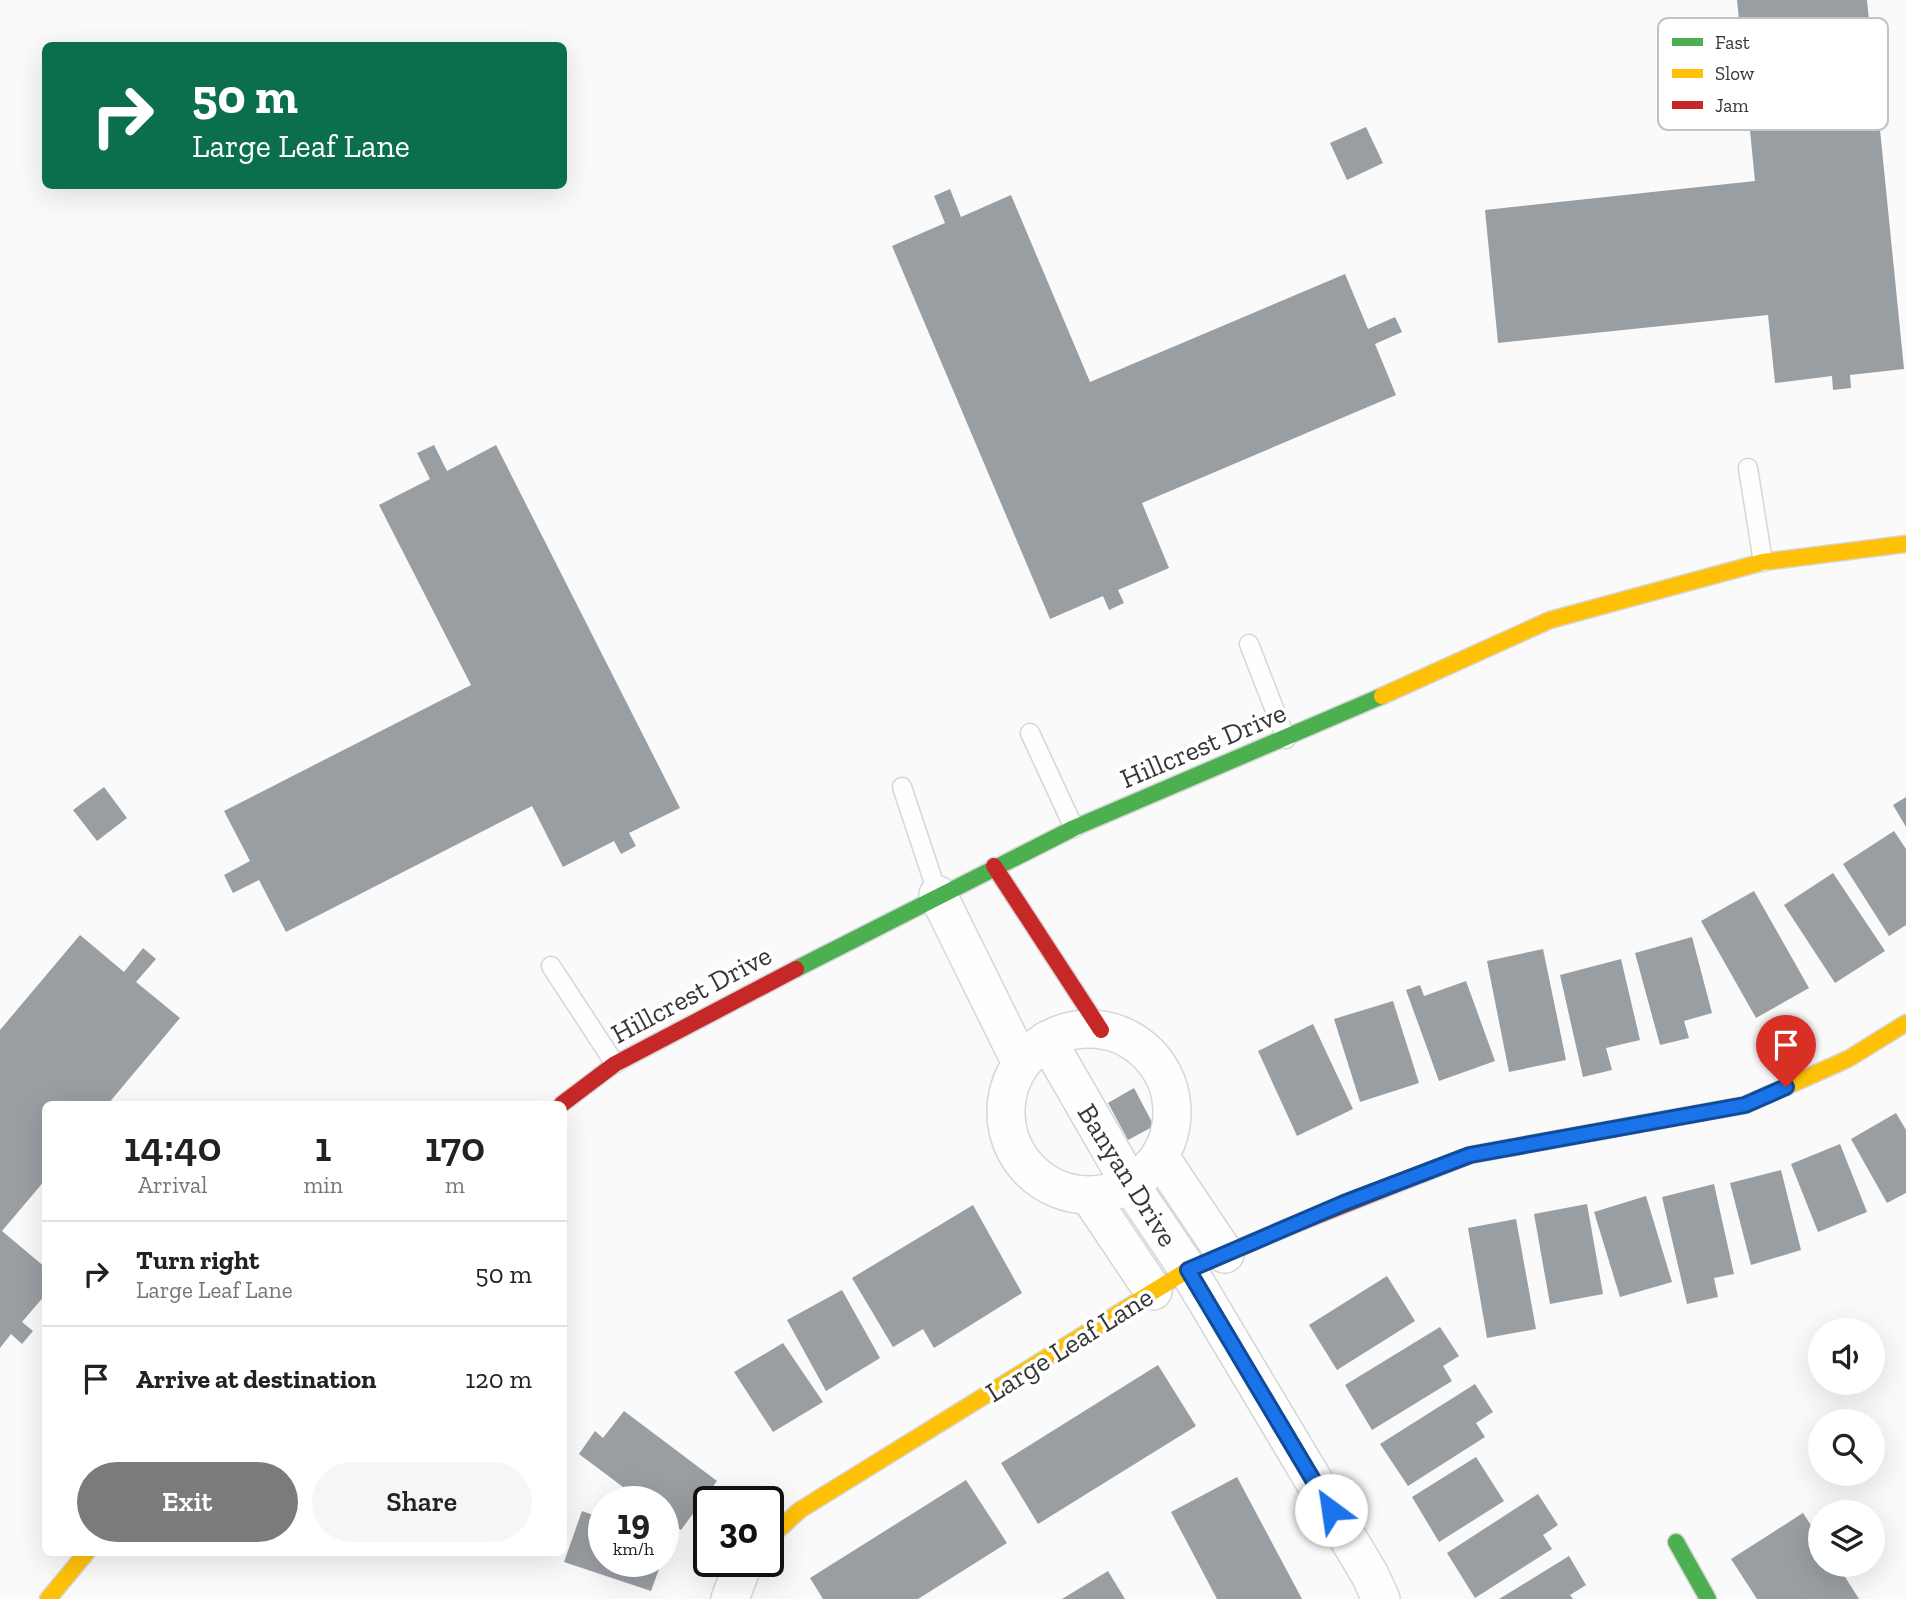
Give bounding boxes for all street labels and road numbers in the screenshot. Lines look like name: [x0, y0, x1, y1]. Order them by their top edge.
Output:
street label: Hillcrest Drive: [1115, 696, 1291, 795]
street label: Hillcrest Drive: [605, 938, 777, 1050]
street label: Banyan Drive: [1071, 1098, 1184, 1253]
street label: Large Leaf Lane: [980, 1280, 1159, 1409]

